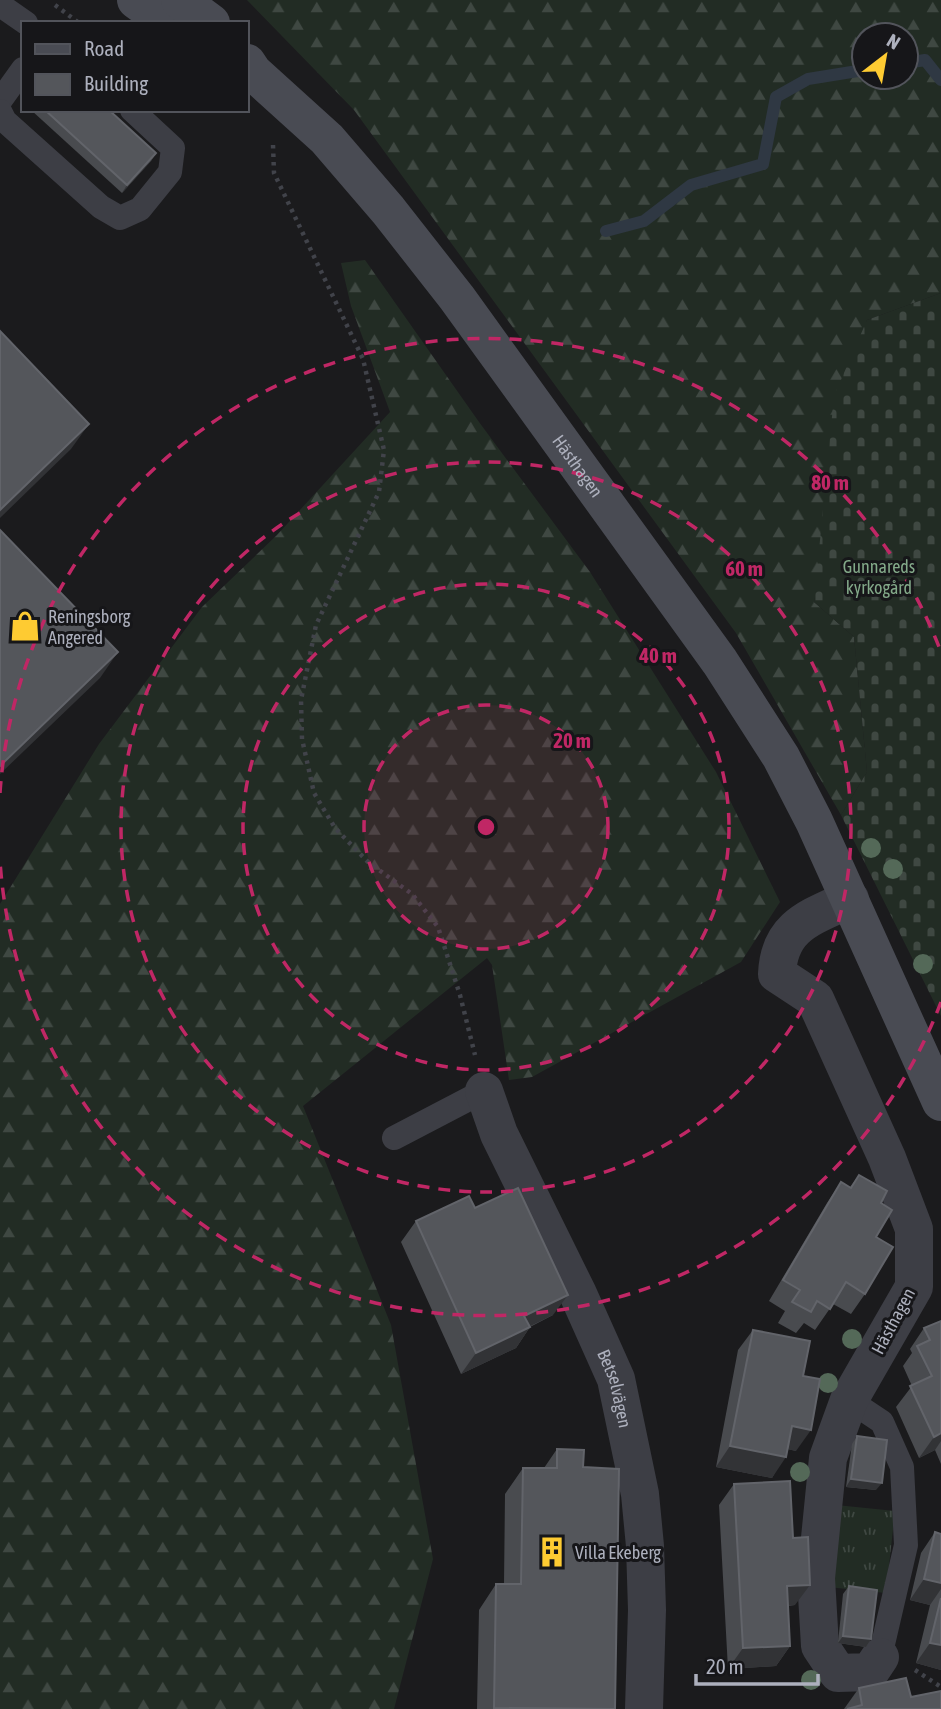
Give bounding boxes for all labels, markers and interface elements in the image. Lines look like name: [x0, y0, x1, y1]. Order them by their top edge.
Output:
legend: [21, 21, 248, 112]
north arrow: [850, 21, 920, 91]
text: N: [883, 29, 904, 54]
text: Road: [84, 36, 124, 60]
text: Building: [84, 71, 148, 95]
street label: Hästhagen: [549, 430, 608, 501]
text: 80 m: [811, 470, 849, 494]
text: 60 m: [725, 556, 763, 580]
park label: Gunnareds kyrkogård: [843, 556, 915, 598]
place label: Reningsborg Angered: [48, 606, 131, 648]
shop icon: Reningsborg Angered: [8, 609, 42, 643]
text: 40 m: [638, 643, 677, 667]
text: 20 m: [553, 728, 591, 752]
centre of rings: [474, 815, 498, 839]
street label: Hästhagen: [867, 1284, 919, 1358]
street label: Betselvägen: [594, 1346, 636, 1430]
building icon: Villa Ekeberg: [535, 1535, 569, 1569]
place label: Villa Ekeberg: [575, 1542, 661, 1563]
scale bar: [696, 1642, 818, 1686]
text: 20 m: [706, 1654, 744, 1678]

